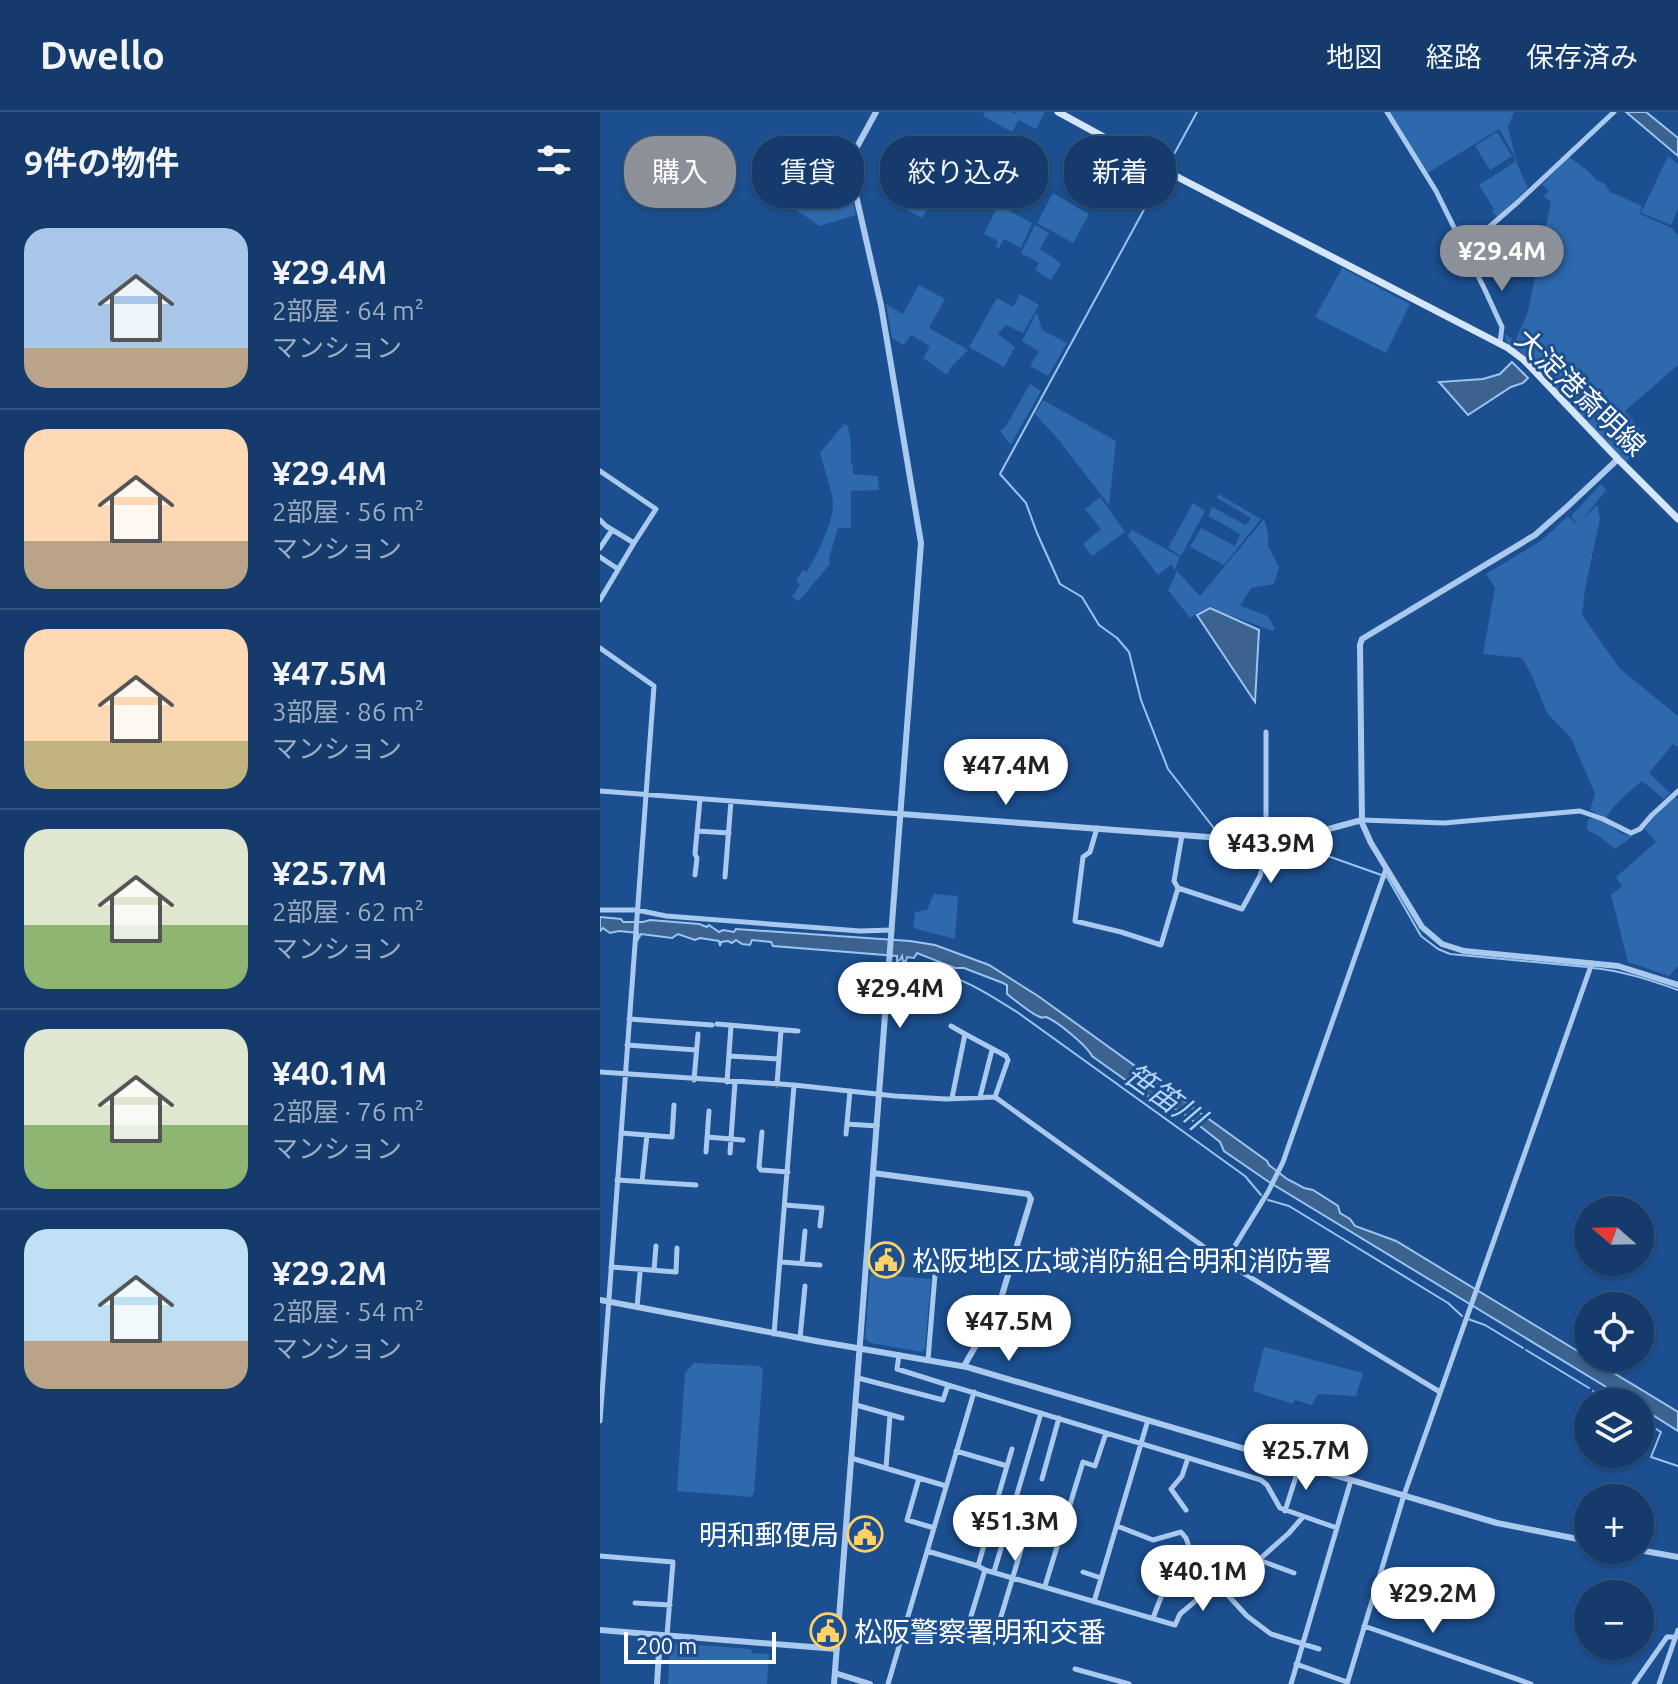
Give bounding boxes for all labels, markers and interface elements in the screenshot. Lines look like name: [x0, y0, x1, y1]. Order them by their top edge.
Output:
text: Dwello: [40, 34, 165, 76]
text: 地図: [1326, 41, 1382, 72]
text: 経路: [1426, 41, 1482, 72]
text: 保存済み: [1526, 41, 1638, 72]
chip: 購入: [624, 136, 736, 208]
chip: 賃貸: [752, 136, 864, 208]
chip: 絞り込み: [880, 136, 1048, 208]
chip: 新着: [1064, 136, 1176, 208]
icon: filters: [532, 138, 576, 182]
text: 9件の物件: [24, 143, 179, 181]
pin: ¥29.4M: [1437, 225, 1567, 293]
text: ¥29.4M: [1458, 236, 1546, 265]
text: ¥29.4M: [272, 252, 387, 290]
icon: home: [88, 260, 184, 356]
text: 2部屋 · 64 m²: [272, 296, 424, 325]
street label: 大淀港斎明線: [1510, 322, 1652, 462]
text: マンション: [272, 333, 402, 362]
text: ¥29.4M: [272, 453, 387, 491]
icon: home: [88, 461, 184, 557]
text: 2部屋 · 56 m²: [272, 497, 424, 526]
text: マンション: [272, 534, 402, 563]
text: ¥47.5M: [272, 653, 387, 691]
icon: home: [88, 661, 184, 757]
text: 3部屋 · 86 m²: [272, 697, 424, 726]
text: マンション: [272, 734, 402, 763]
pin: ¥47.4M: [941, 739, 1071, 807]
text: ¥47.4M: [962, 750, 1050, 779]
pin: ¥43.9M: [1206, 817, 1336, 885]
text: ¥43.9M: [1227, 828, 1315, 857]
text: ¥25.7M: [272, 853, 387, 891]
icon: home: [88, 861, 184, 957]
text: 2部屋 · 62 m²: [272, 897, 424, 926]
text: マンション: [272, 934, 402, 963]
pin: ¥29.4M: [835, 962, 965, 1030]
text: ¥29.4M: [856, 973, 944, 1002]
text: ¥40.1M: [272, 1053, 387, 1091]
water label: 笹笛川: [1118, 1056, 1214, 1137]
icon: home: [88, 1061, 184, 1157]
text: 2部屋 · 76 m²: [272, 1097, 424, 1126]
text: マンション: [272, 1134, 402, 1163]
north arrow: [1574, 1196, 1654, 1276]
map controls: [1574, 1196, 1654, 1660]
public building icon: 松阪地区広域消防組合明和消防署: [867, 1241, 905, 1279]
place label: 松阪地区広域消防組合明和消防署: [912, 1245, 1332, 1276]
text: ¥29.2M: [272, 1253, 387, 1291]
icon: home: [88, 1261, 184, 1357]
button: locate: [1574, 1292, 1654, 1372]
pin: ¥47.5M: [944, 1295, 1074, 1363]
text: 2部屋 · 54 m²: [272, 1297, 424, 1326]
text: ¥47.5M: [965, 1306, 1053, 1335]
text: マンション: [272, 1334, 402, 1363]
button: layers: [1574, 1388, 1654, 1468]
pin: ¥25.7M: [1241, 1424, 1371, 1492]
text: ¥25.7M: [1262, 1435, 1350, 1464]
button: +: [1574, 1484, 1654, 1564]
pin: ¥51.3M: [950, 1495, 1080, 1563]
text: ¥51.3M: [971, 1506, 1059, 1535]
public building icon: 明和郵便局: [846, 1515, 884, 1553]
place label: 明和郵便局: [699, 1519, 839, 1550]
pin: ¥40.1M: [1138, 1545, 1268, 1613]
text: ¥40.1M: [1159, 1556, 1247, 1585]
pin: ¥29.2M: [1368, 1567, 1498, 1635]
text: ¥29.2M: [1389, 1578, 1477, 1607]
button: −: [1574, 1580, 1654, 1660]
public building icon: 松阪警察署明和交番: [809, 1612, 847, 1650]
place label: 松阪警察署明和交番: [854, 1616, 1106, 1647]
scale bar: [624, 1628, 776, 1664]
text: 200 m: [636, 1633, 697, 1658]

